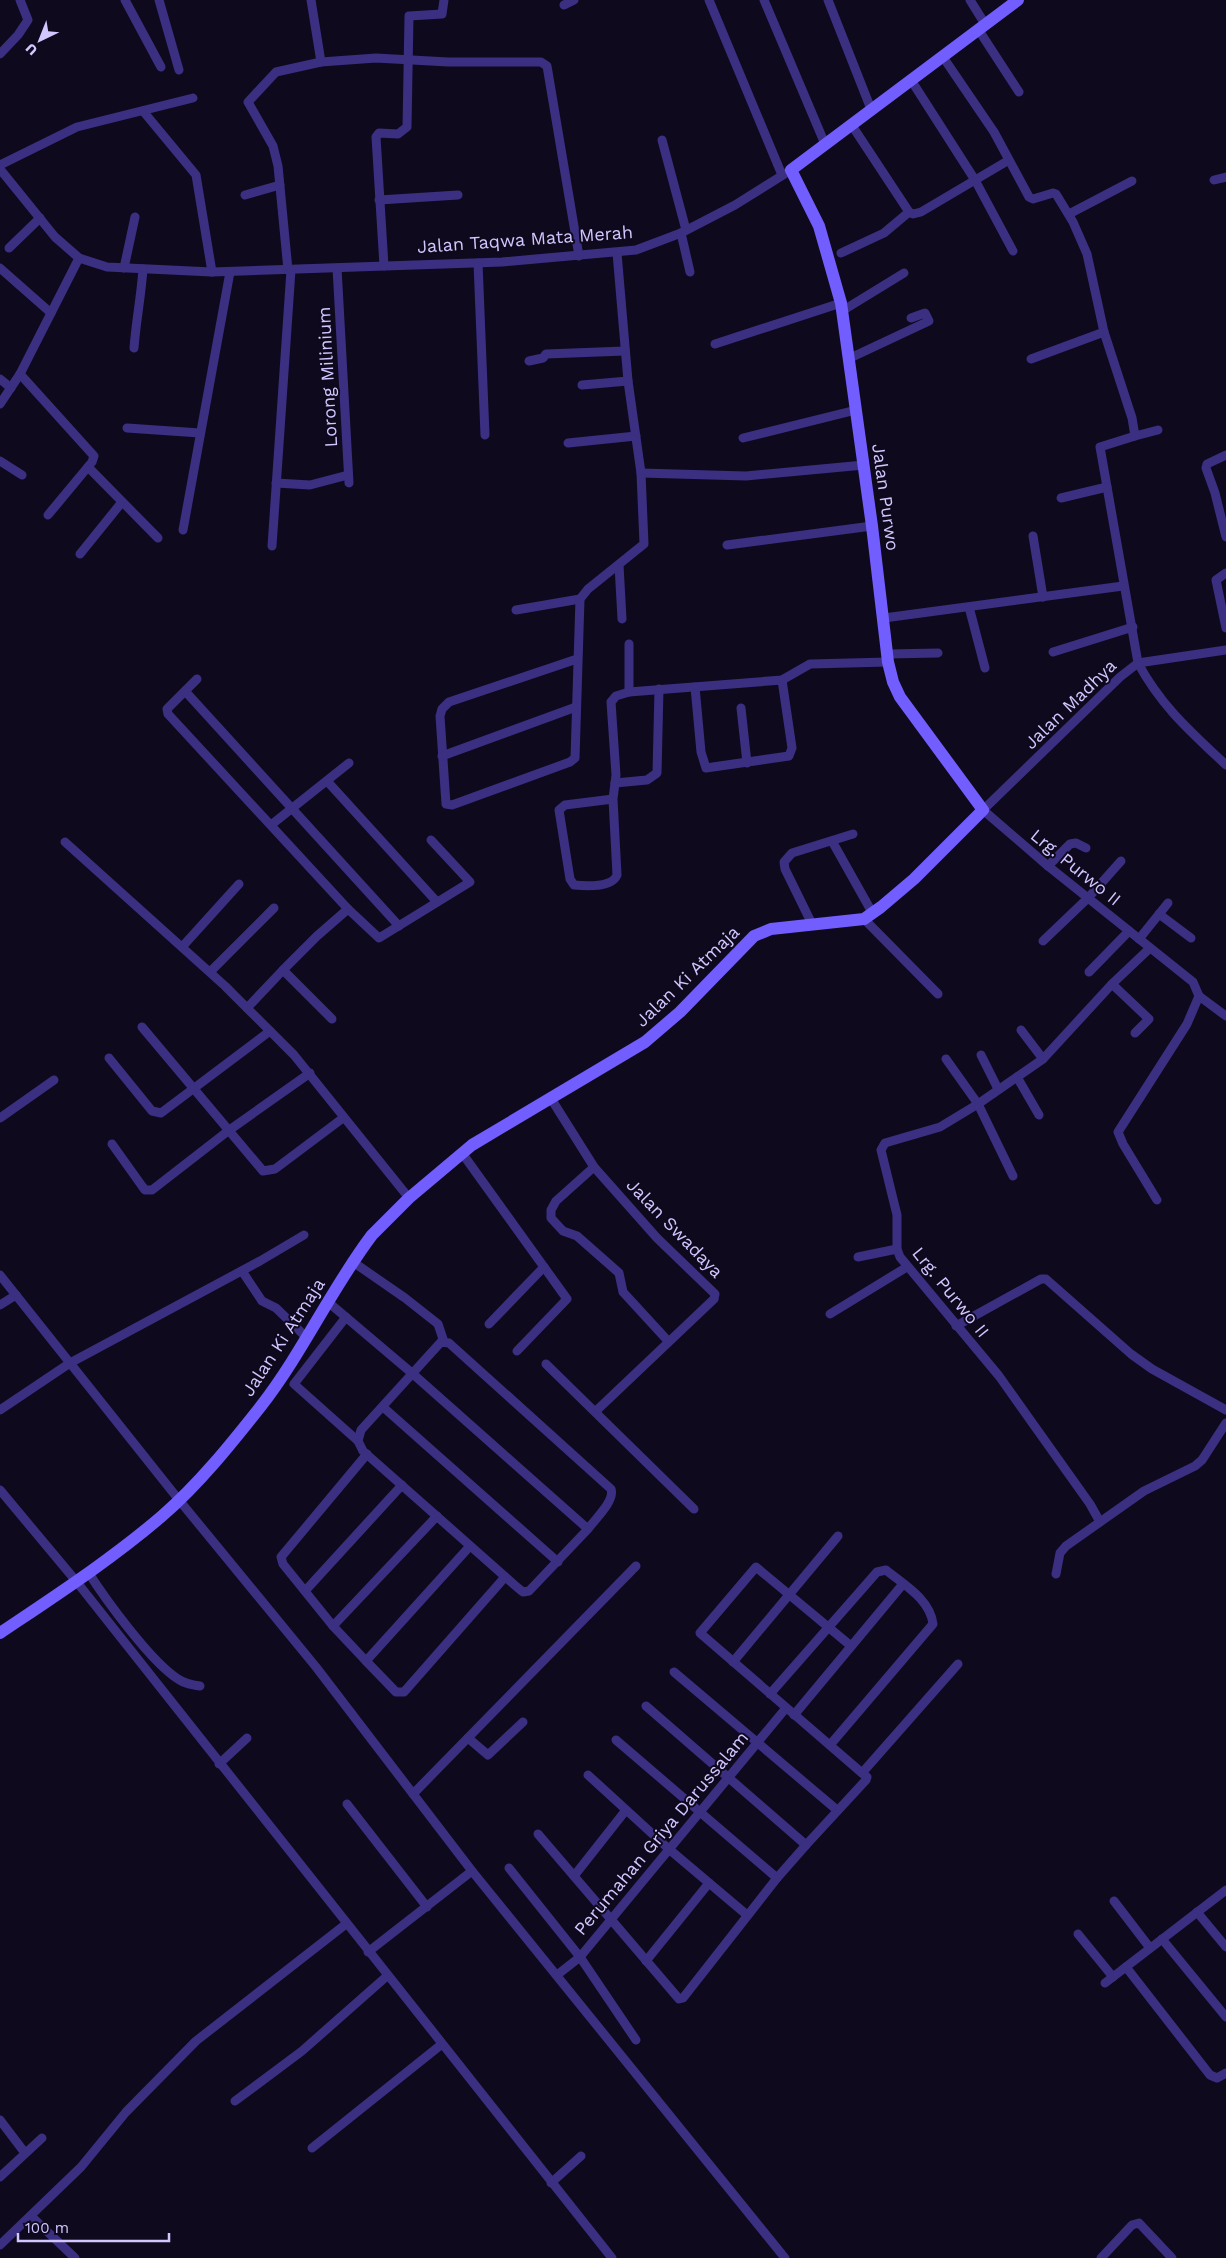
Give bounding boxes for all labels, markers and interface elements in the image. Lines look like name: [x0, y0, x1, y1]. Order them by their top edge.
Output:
north arrow: [15, 15, 65, 65]
text: U: [22, 40, 40, 59]
street label: Jalan Taqwa Mata Merah: [416, 221, 634, 257]
street label: Lorong Milinium: [313, 306, 341, 448]
street label: Jalan Purwo: [868, 442, 904, 552]
street label: Jalan Madhya: [1020, 655, 1120, 753]
street label: Lrg. Purwo II: [1027, 824, 1125, 910]
street label: Jalan Ki Atmaja: [631, 921, 743, 1031]
street label: Jalan Swadaya: [622, 1174, 728, 1282]
street label: Lrg. Purwo II: [908, 1243, 994, 1341]
street label: Jalan Ki Atmaja: [237, 1274, 329, 1400]
street label: Perumahan Griya Darussalam: [570, 1727, 752, 1939]
scale bar: [18, 2210, 169, 2242]
text: 100 m: [25, 2219, 69, 2237]

